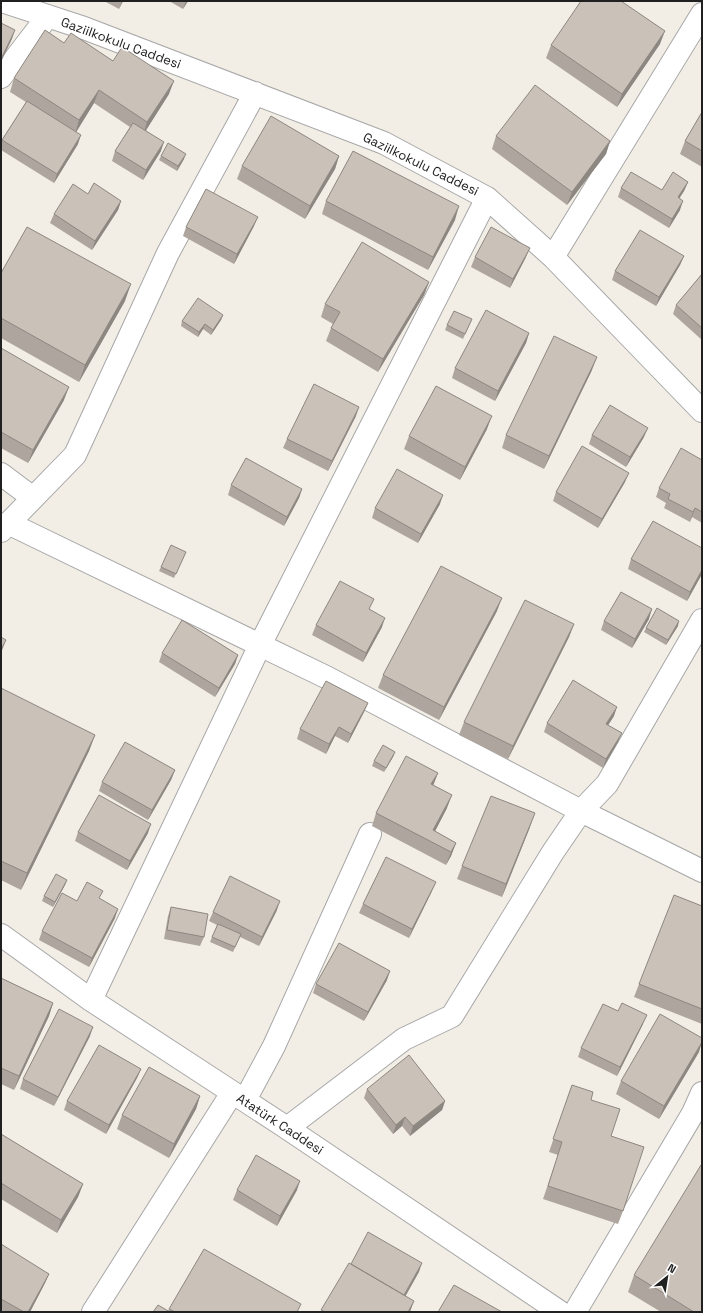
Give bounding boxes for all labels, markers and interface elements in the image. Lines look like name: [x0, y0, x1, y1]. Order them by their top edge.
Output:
street label: Gaziilkokulu Caddesi: [59, 13, 183, 73]
street label: Gaziilkokulu Caddesi: [360, 129, 482, 199]
street label: Atatürk Caddesi: [233, 1090, 327, 1158]
north arrow: [647, 1257, 687, 1297]
text: N: [665, 1260, 679, 1276]

